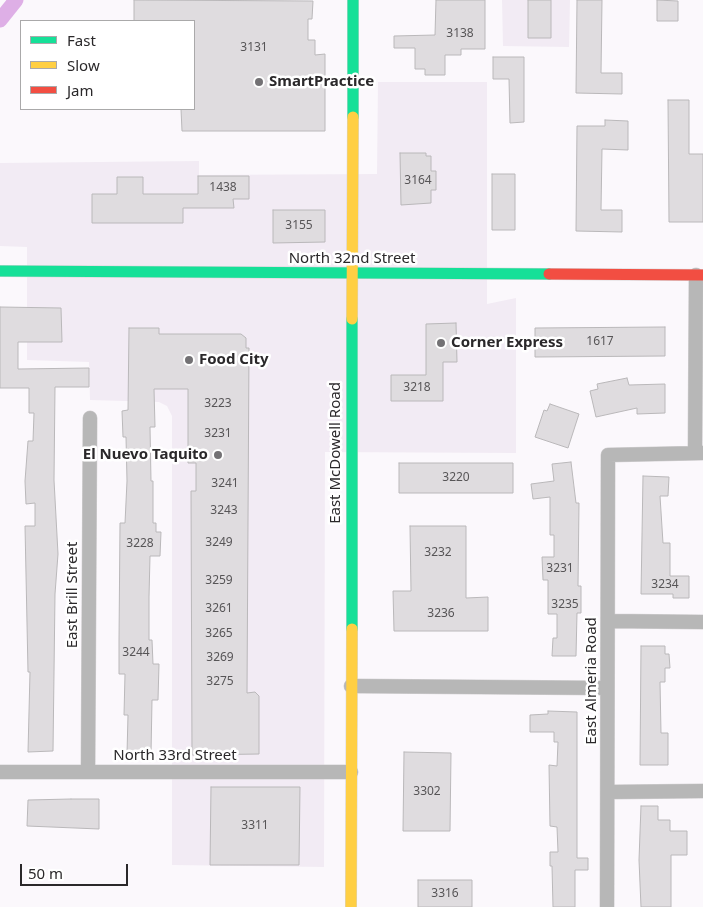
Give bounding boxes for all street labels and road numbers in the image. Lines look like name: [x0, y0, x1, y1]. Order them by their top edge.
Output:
street label: North 32nd Street: [289, 250, 415, 268]
street label: East McDowell Road: [327, 382, 345, 524]
street label: East Brill Street: [64, 542, 82, 648]
street label: East Almeria Road: [583, 617, 601, 745]
street label: North 33rd Street: [113, 747, 237, 765]

